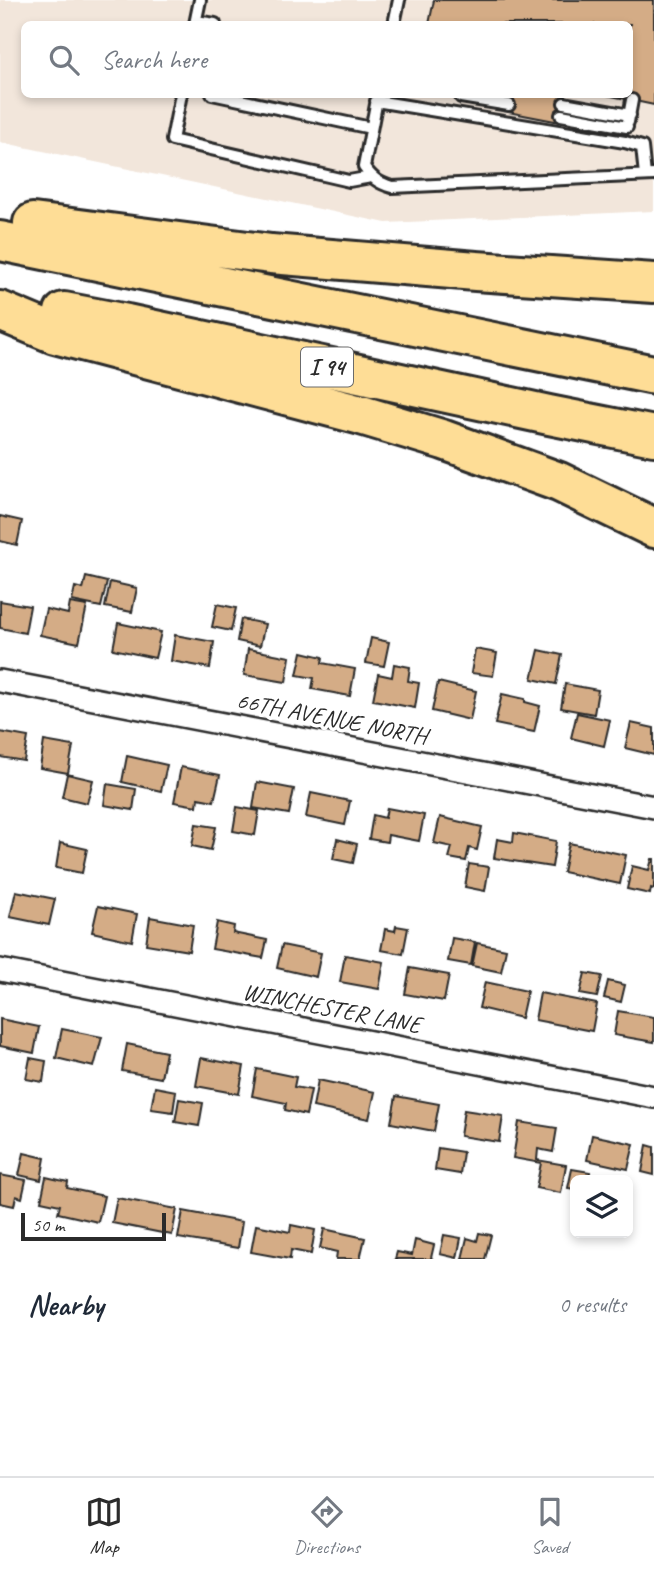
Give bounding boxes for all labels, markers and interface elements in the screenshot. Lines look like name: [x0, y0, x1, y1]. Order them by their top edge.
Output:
search box: [21, 21, 633, 98]
icon: search: [45, 41, 83, 79]
text: Search here: [101, 43, 207, 76]
road number: I 94: [301, 348, 353, 386]
street label: 66TH AVENUE NORTH: [234, 685, 433, 752]
street label: WINCHESTER LANE: [241, 976, 426, 1040]
map controls: [570, 1175, 633, 1238]
button: layers: [570, 1175, 633, 1238]
scale bar: [21, 1210, 166, 1242]
text: 50 m: [32, 1213, 64, 1237]
text: Nearby: [28, 1286, 104, 1324]
text: 0 results: [559, 1290, 626, 1319]
tab: Map: [85, 1493, 123, 1559]
tab: Directions: [294, 1493, 360, 1559]
tab: Saved: [531, 1493, 569, 1559]

